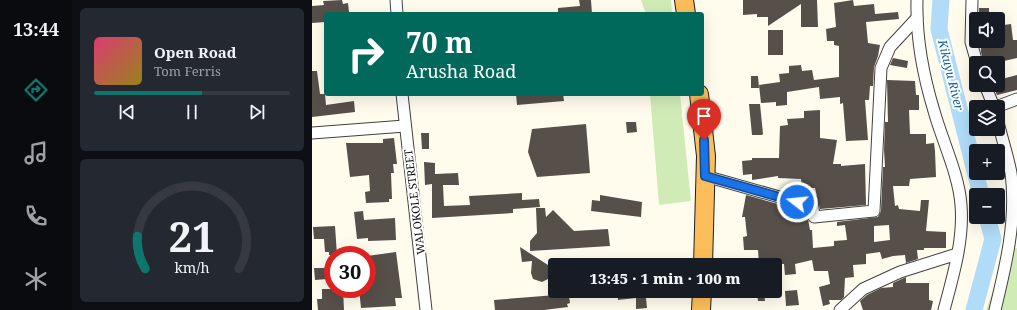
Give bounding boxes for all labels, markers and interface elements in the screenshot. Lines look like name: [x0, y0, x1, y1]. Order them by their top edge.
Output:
map controls: [969, 12, 1005, 224]
button: sound: [969, 12, 1005, 48]
text: 13:44: [13, 17, 59, 41]
text: 70 m: [406, 23, 473, 61]
icon: right: [340, 28, 392, 80]
water label: Kikuyu River: [934, 37, 968, 113]
text: Open Road: [154, 42, 237, 62]
button: search: [969, 56, 1005, 92]
text: Arusha Road: [406, 59, 516, 83]
text: Tom Ferris: [154, 62, 221, 80]
icon: directions: [22, 76, 50, 104]
pin: [687, 99, 721, 140]
button: layers: [969, 100, 1005, 136]
icon: previous: [116, 101, 138, 123]
icon: pause: [181, 101, 203, 123]
icon: next: [246, 101, 268, 123]
icon: arrive: [693, 105, 715, 127]
icon: music: [22, 139, 50, 167]
button: +: [969, 144, 1005, 180]
street label: WALOKOLE STREET: [400, 148, 428, 255]
position arrow: [776, 181, 818, 223]
button: −: [969, 188, 1005, 224]
icon: phone: [22, 202, 50, 230]
text: 21: [168, 207, 216, 263]
speed limit sign: 30: [324, 246, 376, 298]
text: km/h: [174, 257, 210, 276]
icon: climate: [22, 265, 50, 293]
text: 13:45 · 1 min · 100 m: [589, 268, 741, 288]

